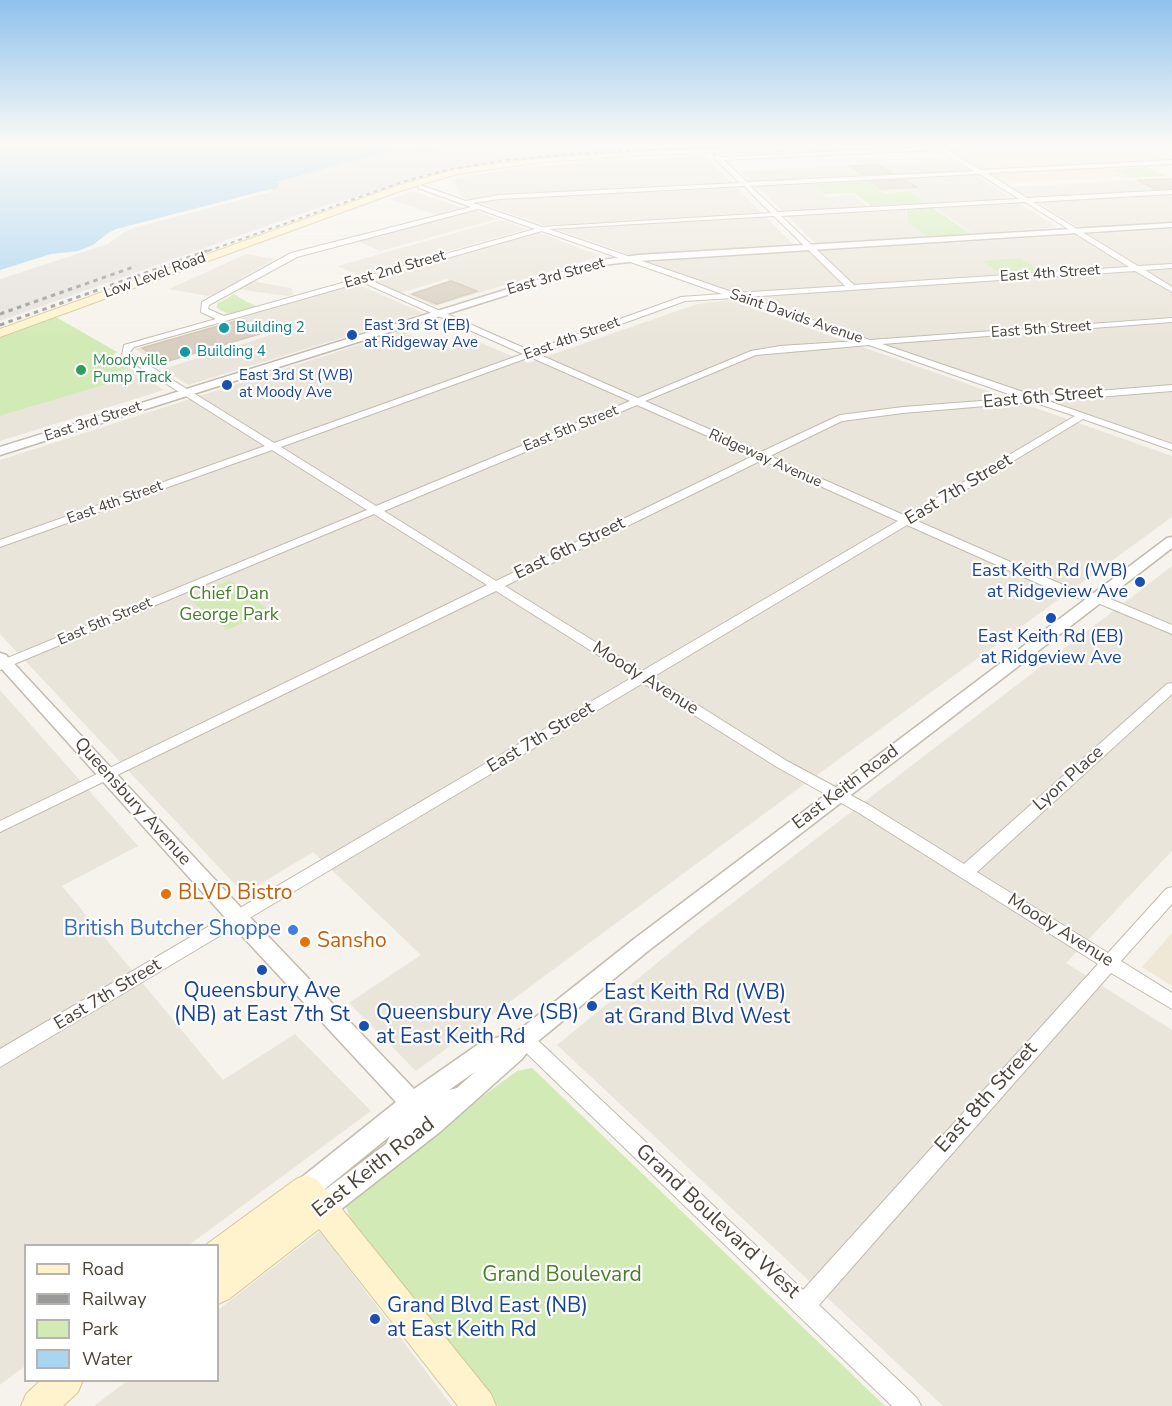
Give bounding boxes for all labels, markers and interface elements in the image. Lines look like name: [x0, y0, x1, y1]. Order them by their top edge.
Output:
street label: East 2nd Street: [343, 247, 447, 293]
street label: Low Level Road: [101, 249, 209, 303]
street label: East 3rd Street: [505, 254, 607, 300]
street label: East 4th Street: [999, 262, 1101, 286]
street label: Saint Davids Avenue: [727, 286, 865, 348]
street label: East 4th Street: [522, 313, 622, 365]
place label: East 3rd St (EB) at Ridgeway Ave: [364, 317, 478, 352]
street label: East 5th Street: [990, 318, 1092, 342]
place label: Building 2: [236, 319, 305, 337]
marker: Building 2: [217, 321, 231, 335]
marker: East 3rd St (EB) at Ridgeway Ave: [345, 328, 359, 342]
place label: Building 4: [197, 343, 266, 361]
marker: Building 4: [178, 345, 192, 359]
place label: Moodyville Pump Track: [93, 352, 172, 387]
marker: Moodyville Pump Track: [74, 363, 88, 377]
place label: East 3rd St (WB) at Moody Ave: [239, 367, 354, 402]
marker: East 3rd St (WB) at Moody Ave: [220, 378, 234, 392]
street label: East 6th Street: [982, 382, 1104, 414]
street label: East 3rd Street: [42, 398, 144, 446]
street label: East 5th Street: [521, 402, 621, 456]
street label: Ridgeway Avenue: [706, 426, 824, 492]
street label: East 7th Street: [902, 450, 1016, 530]
street label: East 4th Street: [65, 477, 165, 529]
street label: East 6th Street: [511, 513, 629, 585]
place label: East Keith Rd (WB) at Ridgeview Ave: [972, 561, 1128, 604]
marker: East Keith Rd (WB) at Ridgeview Ave: [1133, 575, 1147, 589]
park label: Chief Dan George Park: [179, 584, 279, 626]
street label: East 5th Street: [55, 594, 155, 650]
marker: East Keith Rd (EB) at Ridgeview Ave: [1044, 611, 1058, 625]
place label: East Keith Rd (EB) at Ridgeview Ave: [978, 627, 1124, 670]
street label: Moody Avenue: [588, 638, 702, 720]
street label: East 7th Street: [484, 698, 598, 778]
street label: Queensbury Avenue: [69, 734, 195, 870]
street label: East Keith Road: [789, 741, 903, 835]
street label: Lyon Place: [1029, 742, 1109, 816]
place label: BLVD Bistro: [178, 881, 293, 907]
marker: BLVD Bistro: [159, 887, 173, 901]
street label: Moody Avenue: [1003, 890, 1117, 972]
place label: British Butcher Shoppe: [64, 917, 281, 943]
marker: British Butcher Shoppe: [286, 923, 300, 937]
place label: Sansho: [317, 929, 387, 955]
marker: Sansho: [298, 935, 312, 949]
street label: East 7th Street: [51, 955, 165, 1035]
marker: Queensbury Ave (NB) at East 7th St: [255, 963, 269, 977]
place label: Queensbury Ave (NB) at East 7th St: [174, 979, 350, 1029]
place label: East Keith Rd (WB) at Grand Blvd West: [604, 981, 790, 1031]
marker: East Keith Rd (WB) at Grand Blvd West: [585, 999, 599, 1013]
place label: Queensbury Ave (SB) at East Keith Rd: [376, 1001, 579, 1051]
marker: Queensbury Ave (SB) at East Keith Rd: [357, 1019, 371, 1033]
street label: East 8th Street: [931, 1037, 1043, 1159]
street label: East Keith Road: [308, 1112, 440, 1224]
street label: Grand Boulevard West: [630, 1139, 804, 1305]
legend: [24, 1244, 219, 1382]
text: Road: [82, 1257, 124, 1281]
park label: Grand Boulevard: [482, 1263, 642, 1289]
text: Railway: [82, 1287, 147, 1311]
place label: Grand Blvd East (NB) at East Keith Rd: [387, 1294, 588, 1344]
marker: Grand Blvd East (NB) at East Keith Rd: [368, 1312, 382, 1326]
text: Park: [82, 1317, 118, 1341]
text: Water: [82, 1347, 133, 1371]

